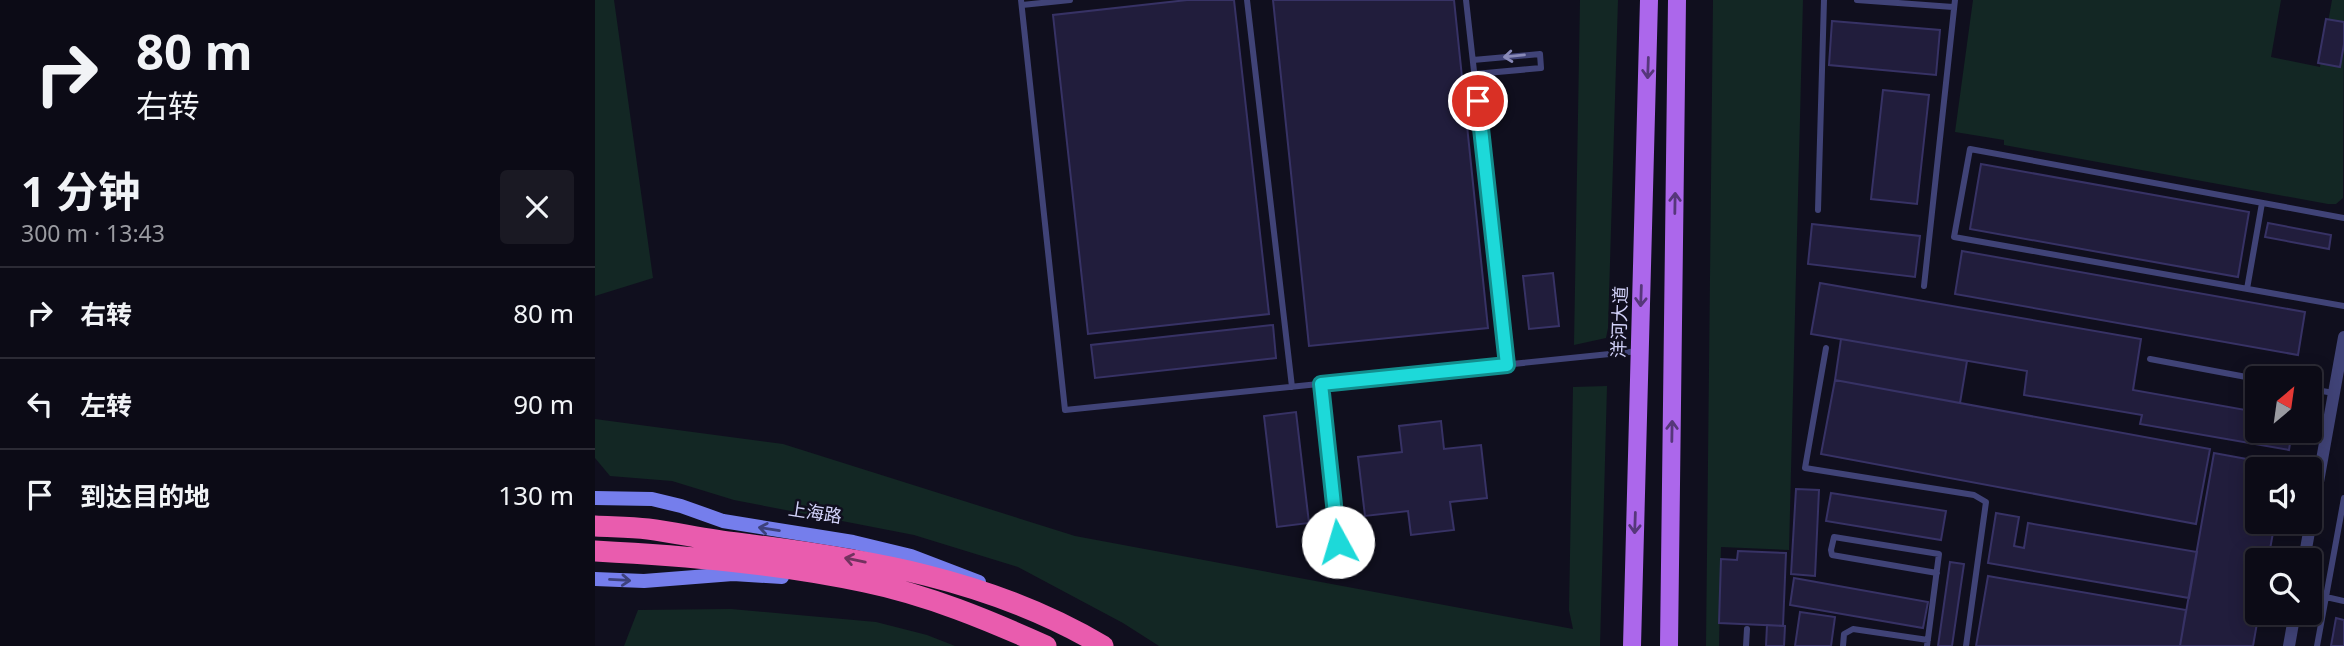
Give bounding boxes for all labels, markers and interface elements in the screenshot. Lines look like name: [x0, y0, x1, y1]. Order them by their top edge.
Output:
text: 80 m: [136, 18, 253, 84]
icon: right: [21, 28, 112, 119]
one-way arrow: [1503, 50, 1525, 63]
one-way arrow: [1641, 56, 1654, 79]
pin: [1448, 71, 1508, 131]
icon: arrive: [1459, 82, 1497, 120]
text: 右转: [136, 84, 200, 127]
text: 1 分钟: [21, 162, 140, 219]
button: close: [500, 170, 574, 244]
one-way arrow: [1668, 192, 1681, 215]
text: 300 m · 13:43: [21, 217, 165, 249]
one-way arrow: [1635, 284, 1648, 307]
street label: 洋河大道: [1606, 286, 1632, 358]
icon: right: [21, 294, 59, 332]
text: 80 m: [513, 295, 574, 331]
text: 右转: [80, 296, 132, 332]
north arrow: [2245, 366, 2322, 443]
map controls: [2245, 366, 2322, 625]
icon: left: [21, 385, 59, 423]
text: 90 m: [513, 386, 574, 422]
text: 左转: [80, 387, 132, 423]
one-way arrow: [1665, 420, 1679, 443]
button: sound: [2245, 457, 2322, 534]
icon: arrive: [21, 476, 59, 514]
text: 130 m: [498, 477, 574, 513]
text: 到达目的地: [80, 478, 210, 514]
street label: 上海路: [787, 496, 844, 528]
position arrow: [1301, 505, 1375, 579]
one-way arrow: [1628, 511, 1642, 534]
one-way arrow: [758, 522, 781, 535]
button: search: [2245, 548, 2322, 625]
one-way arrow: [844, 552, 867, 566]
one-way arrow: [608, 574, 631, 587]

